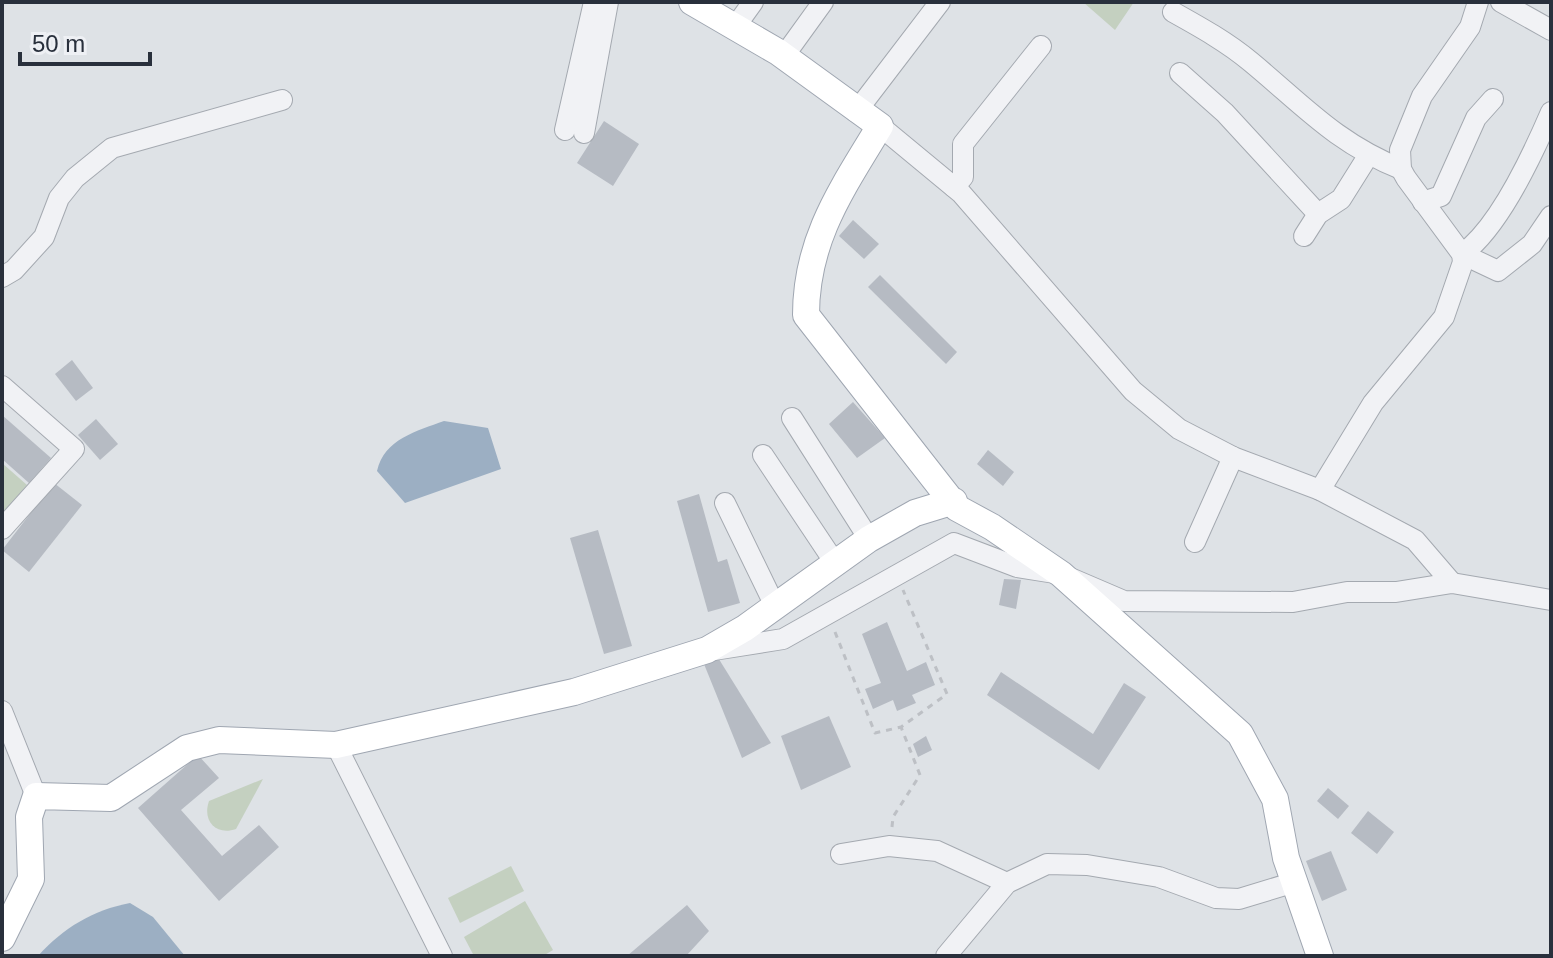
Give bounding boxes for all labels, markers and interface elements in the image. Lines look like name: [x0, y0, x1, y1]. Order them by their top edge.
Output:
scale bar: [20, 16, 150, 66]
text: 50 m: [32, 30, 85, 57]

